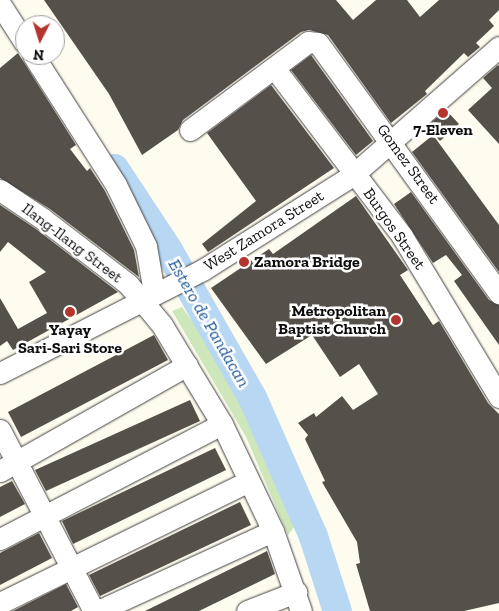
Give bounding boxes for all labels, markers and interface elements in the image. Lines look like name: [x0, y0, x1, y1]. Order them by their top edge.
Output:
north arrow: [15, 15, 65, 65]
text: N: [33, 46, 45, 63]
marker: 7-Eleven: [437, 107, 449, 119]
street label: Gomez Street: [373, 120, 443, 208]
place label: 7-Eleven: [413, 120, 473, 140]
street label: Burgos Street: [359, 185, 429, 273]
street label: West Zamora Street: [201, 186, 327, 276]
street label: Ilang-Ilang Street: [18, 199, 126, 287]
place label: Zamora Bridge: [254, 252, 360, 272]
water label: Estero de Pandacan: [163, 255, 255, 391]
marker: Zamora Bridge: [238, 256, 250, 268]
place label: Metropolitan Baptist Church: [278, 301, 386, 339]
marker: Yayay Sari-Sari Store: [64, 306, 76, 318]
marker: Metropolitan Baptist Church: [390, 314, 402, 326]
place label: Yayay Sari-Sari Store: [18, 320, 122, 358]

